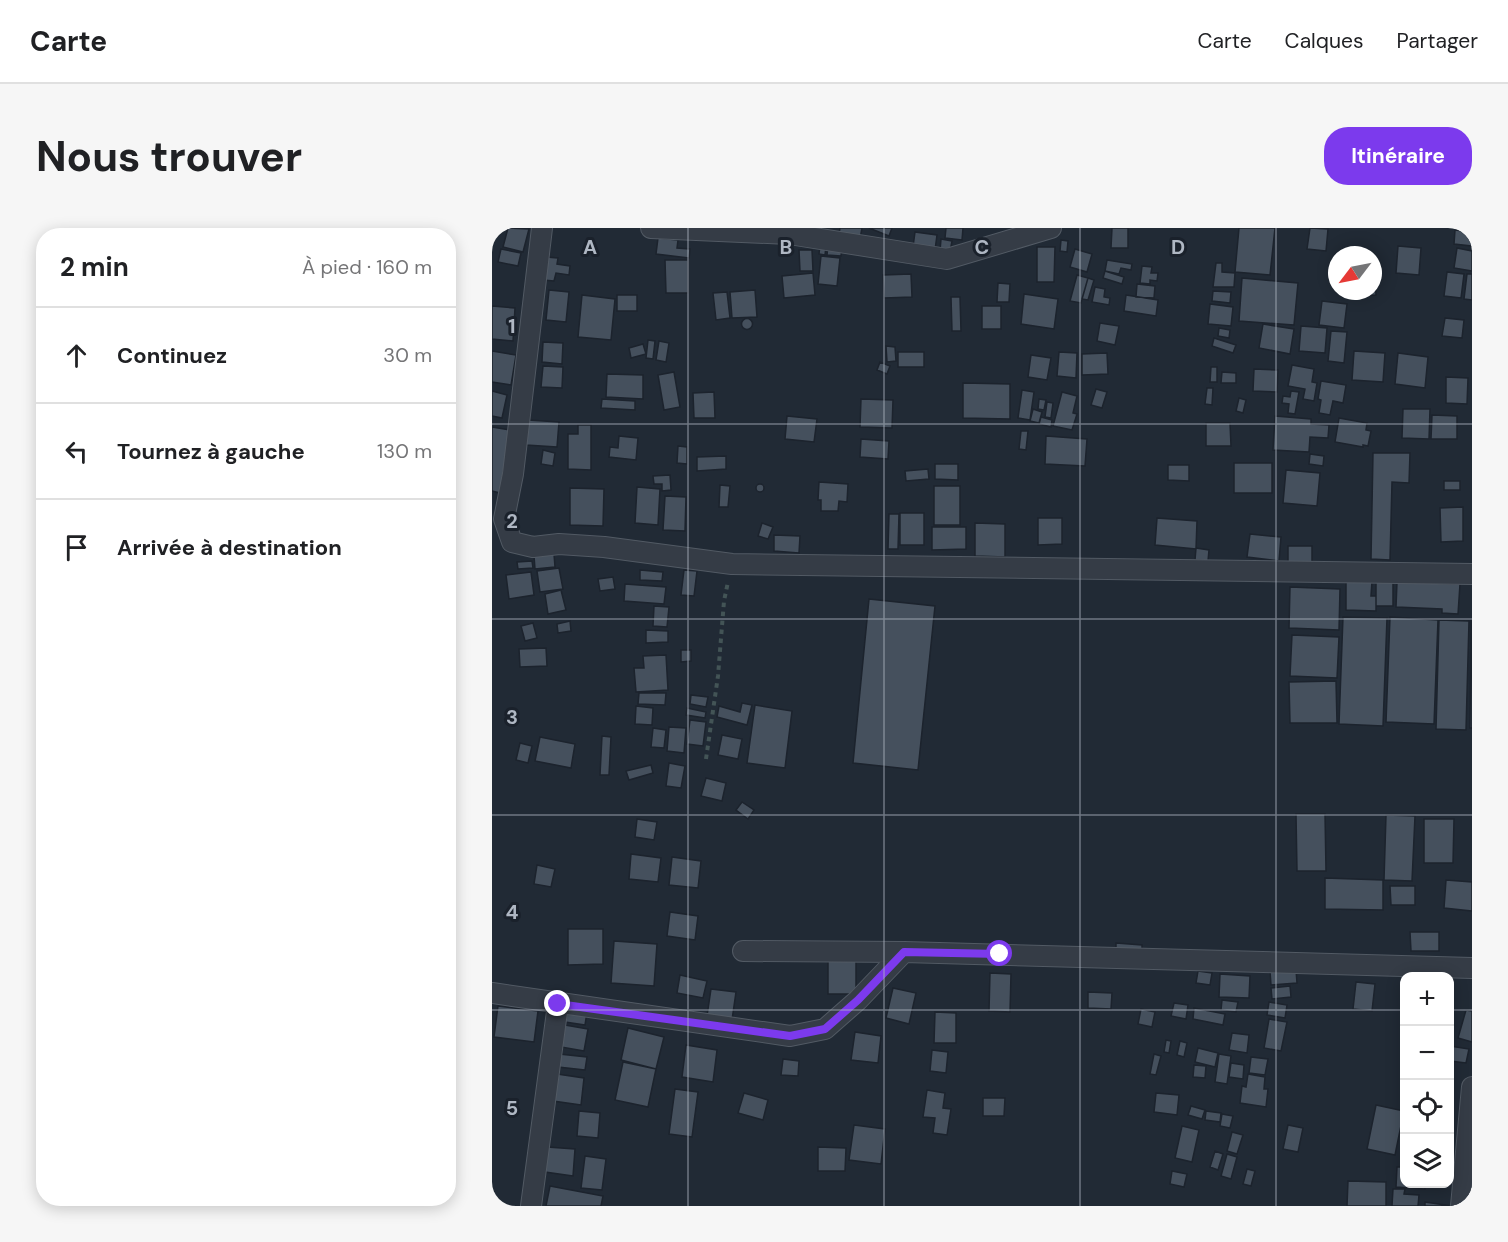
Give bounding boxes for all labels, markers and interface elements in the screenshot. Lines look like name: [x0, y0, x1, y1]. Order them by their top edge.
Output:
text: Carte: [30, 23, 107, 60]
text: Carte: [1197, 27, 1252, 55]
text: Calques: [1285, 27, 1363, 55]
text: Partager: [1396, 27, 1478, 55]
button: Itinéraire: [1324, 127, 1472, 185]
text: Nous trouver: [36, 129, 302, 184]
text: A: [583, 234, 597, 260]
text: B: [780, 234, 792, 260]
text: C: [975, 234, 989, 260]
text: D: [1171, 234, 1185, 260]
north arrow: [1328, 246, 1382, 300]
text: 2 min: [60, 250, 129, 284]
text: À pied · 160 m: [302, 254, 432, 280]
text: 1: [508, 313, 516, 339]
icon: ahead: [60, 339, 93, 372]
text: Continuez: [117, 341, 227, 370]
text: 30 m: [383, 342, 432, 368]
icon: left: [60, 435, 93, 468]
text: Tournez à gauche: [117, 437, 305, 466]
text: 130 m: [377, 438, 432, 464]
text: 2: [506, 508, 518, 534]
icon: arrive: [60, 531, 93, 564]
text: Arrivée à destination: [117, 533, 342, 562]
text: 3: [506, 704, 518, 730]
text: 4: [506, 899, 519, 925]
route start: [986, 940, 1012, 966]
map controls: [1400, 972, 1454, 1188]
button: +: [1400, 972, 1454, 1026]
route end: [544, 990, 570, 1016]
button: −: [1400, 1026, 1454, 1080]
button: locate: [1400, 1080, 1454, 1134]
text: 5: [506, 1095, 518, 1121]
button: layers: [1400, 1134, 1454, 1188]

